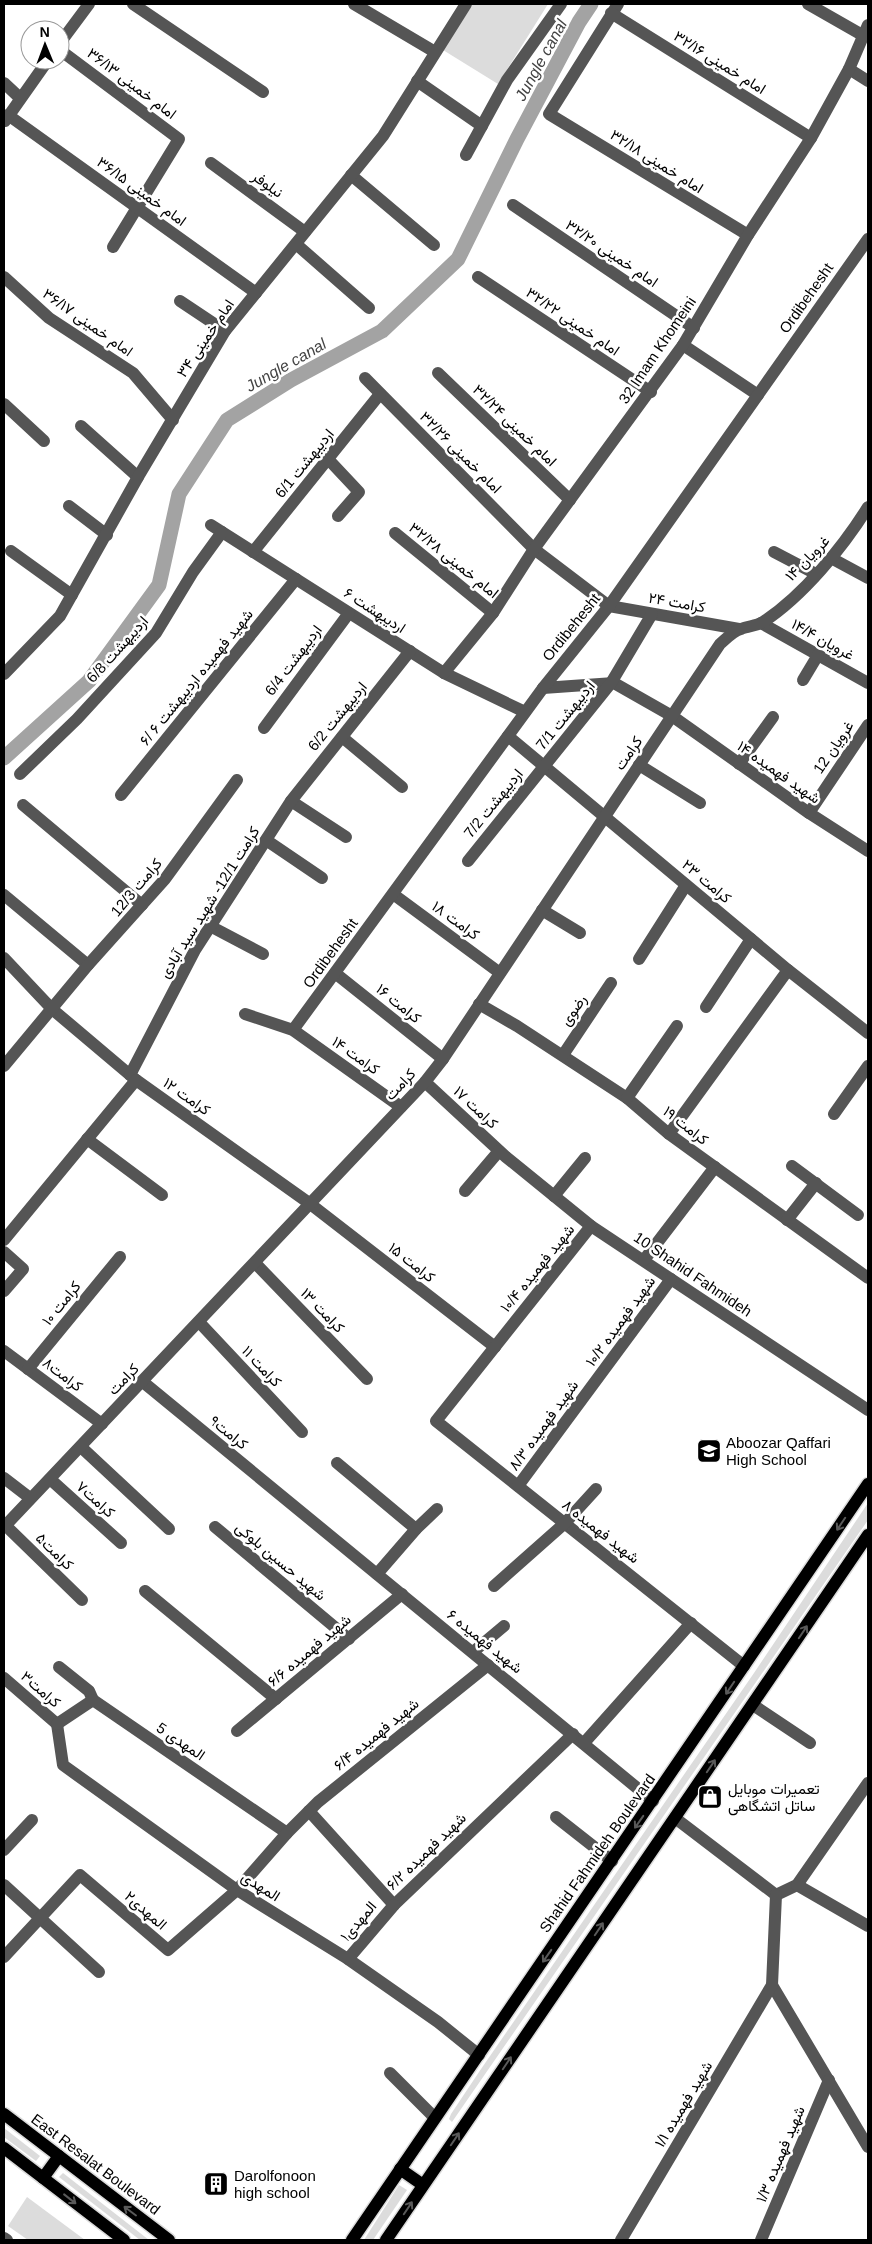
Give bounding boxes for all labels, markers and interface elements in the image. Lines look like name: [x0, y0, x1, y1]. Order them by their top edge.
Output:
water label: Jungle canal: [511, 16, 570, 104]
north arrow: [20, 20, 70, 70]
text: N: [40, 24, 50, 40]
street label: امام خمینی ۳۲/۱۶: [670, 27, 769, 99]
street label: امام خمینی ۳۶/۱۳: [83, 44, 180, 124]
street label: امام خمینی ۳۲/۱۸: [606, 126, 707, 198]
street label: امام خمینی ۳۶/۱۵: [93, 153, 190, 231]
street label: نیلوفر: [248, 167, 287, 202]
street label: امام خمینی ۳۲/۲۰: [562, 216, 661, 292]
street label: Ordibehesht: [776, 259, 837, 336]
street label: امام خمینی ۳۲/۲۲: [522, 283, 623, 360]
street label: امام خمینی ۳۶/۱۷: [39, 285, 136, 361]
street label: 32 Imam Khomeini: [615, 293, 699, 407]
street label: امام خمینی ۳۴: [173, 296, 239, 381]
water label: Jungle canal: [242, 335, 330, 395]
street label: امام خمینی ۳۲/۲۴: [468, 381, 560, 471]
street label: امام خمینی ۳۲/۲۶: [415, 408, 505, 498]
street label: اردیبهشت 6/1: [271, 425, 338, 501]
street label: امام خمینی ۳۲/۲۸: [405, 519, 502, 603]
street label: غرویان ۱۴: [781, 532, 833, 585]
street label: اردیبهشت ۶: [340, 584, 409, 637]
street label: Ordibehesht: [539, 589, 604, 664]
street label: کرامت ۲۴: [647, 589, 707, 616]
street label: شهید فهمیده اردیبهشت ۶ /۶: [136, 605, 257, 749]
street label: اردیبهشت 6/8: [83, 612, 152, 686]
street label: غرویان ۱۴/۴: [788, 615, 857, 664]
street label: اردیبهشت 6/4: [261, 622, 326, 699]
street label: اردیبهشت 7/1: [532, 677, 599, 753]
street label: اردیبهشت 6/2: [304, 678, 371, 754]
street label: غرویان 12: [809, 717, 858, 777]
street label: کرامت: [611, 733, 646, 774]
street label: شهید فهمیده ۱۴: [734, 737, 824, 808]
street label: اردیبهشت 7/2: [460, 765, 527, 841]
street label: کرامت 12/1- شهید سید آبادی: [155, 823, 265, 982]
street label: کرامت 12/3: [107, 854, 166, 920]
street label: کرامت ۲۳: [678, 856, 735, 907]
street label: کرامت ۱۸: [428, 897, 483, 944]
street label: Ordibehesht: [299, 914, 361, 991]
street label: کرامت ۱۶: [373, 980, 425, 1027]
street label: رضوی: [557, 991, 591, 1030]
street label: کرامت ۱۴: [328, 1033, 383, 1078]
street label: کرامت: [381, 1064, 420, 1104]
street label: کرامت ۱۲: [160, 1074, 214, 1119]
street label: کرامت ۱۷: [450, 1082, 502, 1133]
street label: کرامت ۱۹: [659, 1102, 712, 1149]
street label: شهید فهمیده ۱۰/۴: [496, 1221, 578, 1316]
street label: 10 Shahid Fahmideh: [631, 1228, 755, 1320]
street label: کرامت ۱۵: [385, 1239, 439, 1286]
street label: شهید فهمیده ۱۰/۲: [582, 1273, 659, 1370]
street label: کرامت ۱۰: [38, 1277, 85, 1329]
street label: کرامت ۱۳: [297, 1284, 349, 1337]
street label: کرامت ۱۱: [238, 1342, 285, 1391]
street label: کرامت۸: [39, 1353, 87, 1396]
street label: کرامت: [104, 1360, 143, 1399]
street label: شهید فهمیده ۸/۳: [505, 1376, 582, 1474]
street label: کرامت۹: [206, 1412, 252, 1453]
place label: Aboozar Qaffari High School: [726, 1434, 831, 1468]
school or university icon: Aboozar Qaffari High School: [696, 1438, 722, 1464]
street label: کرامت۷: [73, 1477, 119, 1522]
street label: شهید فهمیده ۸: [558, 1496, 643, 1567]
one-way arrow: [836, 1517, 846, 1531]
street label: شهید حسین بلوکی: [231, 1518, 330, 1605]
street label: کرامت۵: [32, 1529, 78, 1574]
street label: شهید فهمیده ۶: [443, 1606, 526, 1677]
street label: شهید فهمیده ۶/۶: [264, 1610, 355, 1690]
one-way arrow: [798, 1625, 808, 1639]
street label: کرامت۳: [17, 1667, 64, 1712]
one-way arrow: [725, 1680, 735, 1694]
street label: شهید فهمیده ۶/۴: [330, 1694, 423, 1774]
street label: المهدی 5: [152, 1719, 209, 1765]
one-way arrow: [706, 1759, 716, 1773]
street label: Shahid Fahmideh Boulevard: [536, 1771, 658, 1935]
place label: تعمیرات موبایل ساتل اتشگاهی: [728, 1780, 820, 1816]
shop icon: تعمیرات موبایل ساتل اتشگاهی: [697, 1784, 723, 1810]
street label: شهید فهمیده ۶/۲: [383, 1809, 470, 1894]
one-way arrow: [634, 1815, 644, 1829]
street label: المهدی: [237, 1868, 283, 1906]
street label: المهدی۲: [120, 1887, 171, 1934]
street label: المهدی۱: [336, 1898, 381, 1946]
one-way arrow: [594, 1922, 604, 1936]
one-way arrow: [542, 1949, 552, 1963]
one-way arrow: [502, 2056, 512, 2070]
street label: شهید فهمیده ۱/۱: [651, 2058, 716, 2151]
street label: شهید فهمیده ۱/۳: [752, 2103, 809, 2205]
street label: East Resalat Boulevard: [28, 2110, 164, 2218]
one-way arrow: [450, 2132, 460, 2146]
place label: Darolfonoon high school: [234, 2167, 316, 2201]
building icon: Darolfonoon high school: [203, 2171, 229, 2197]
one-way arrow: [63, 2194, 76, 2205]
one-way arrow: [403, 2201, 413, 2215]
one-way arrow: [124, 2205, 137, 2216]

